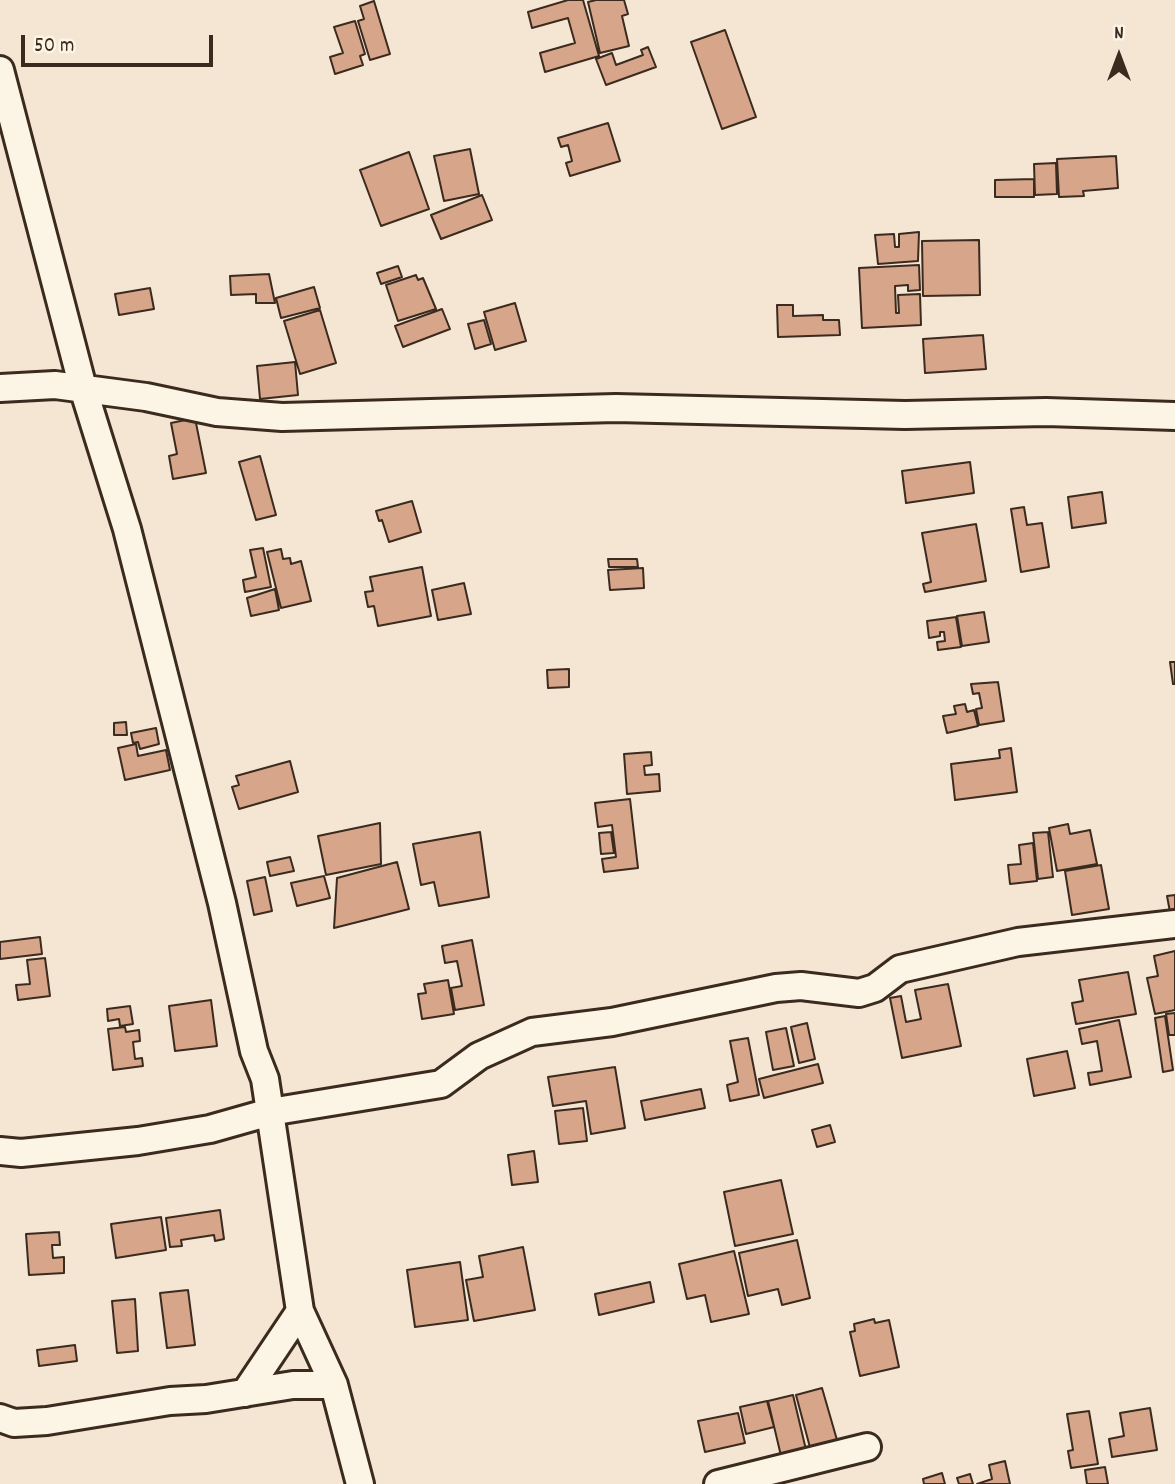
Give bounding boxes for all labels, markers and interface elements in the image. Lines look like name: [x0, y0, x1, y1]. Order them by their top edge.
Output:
scale bar: [24, 21, 217, 65]
north arrow: [1084, 21, 1154, 91]
text: N: [1114, 21, 1124, 48]
text: 50 m: [34, 32, 74, 62]

